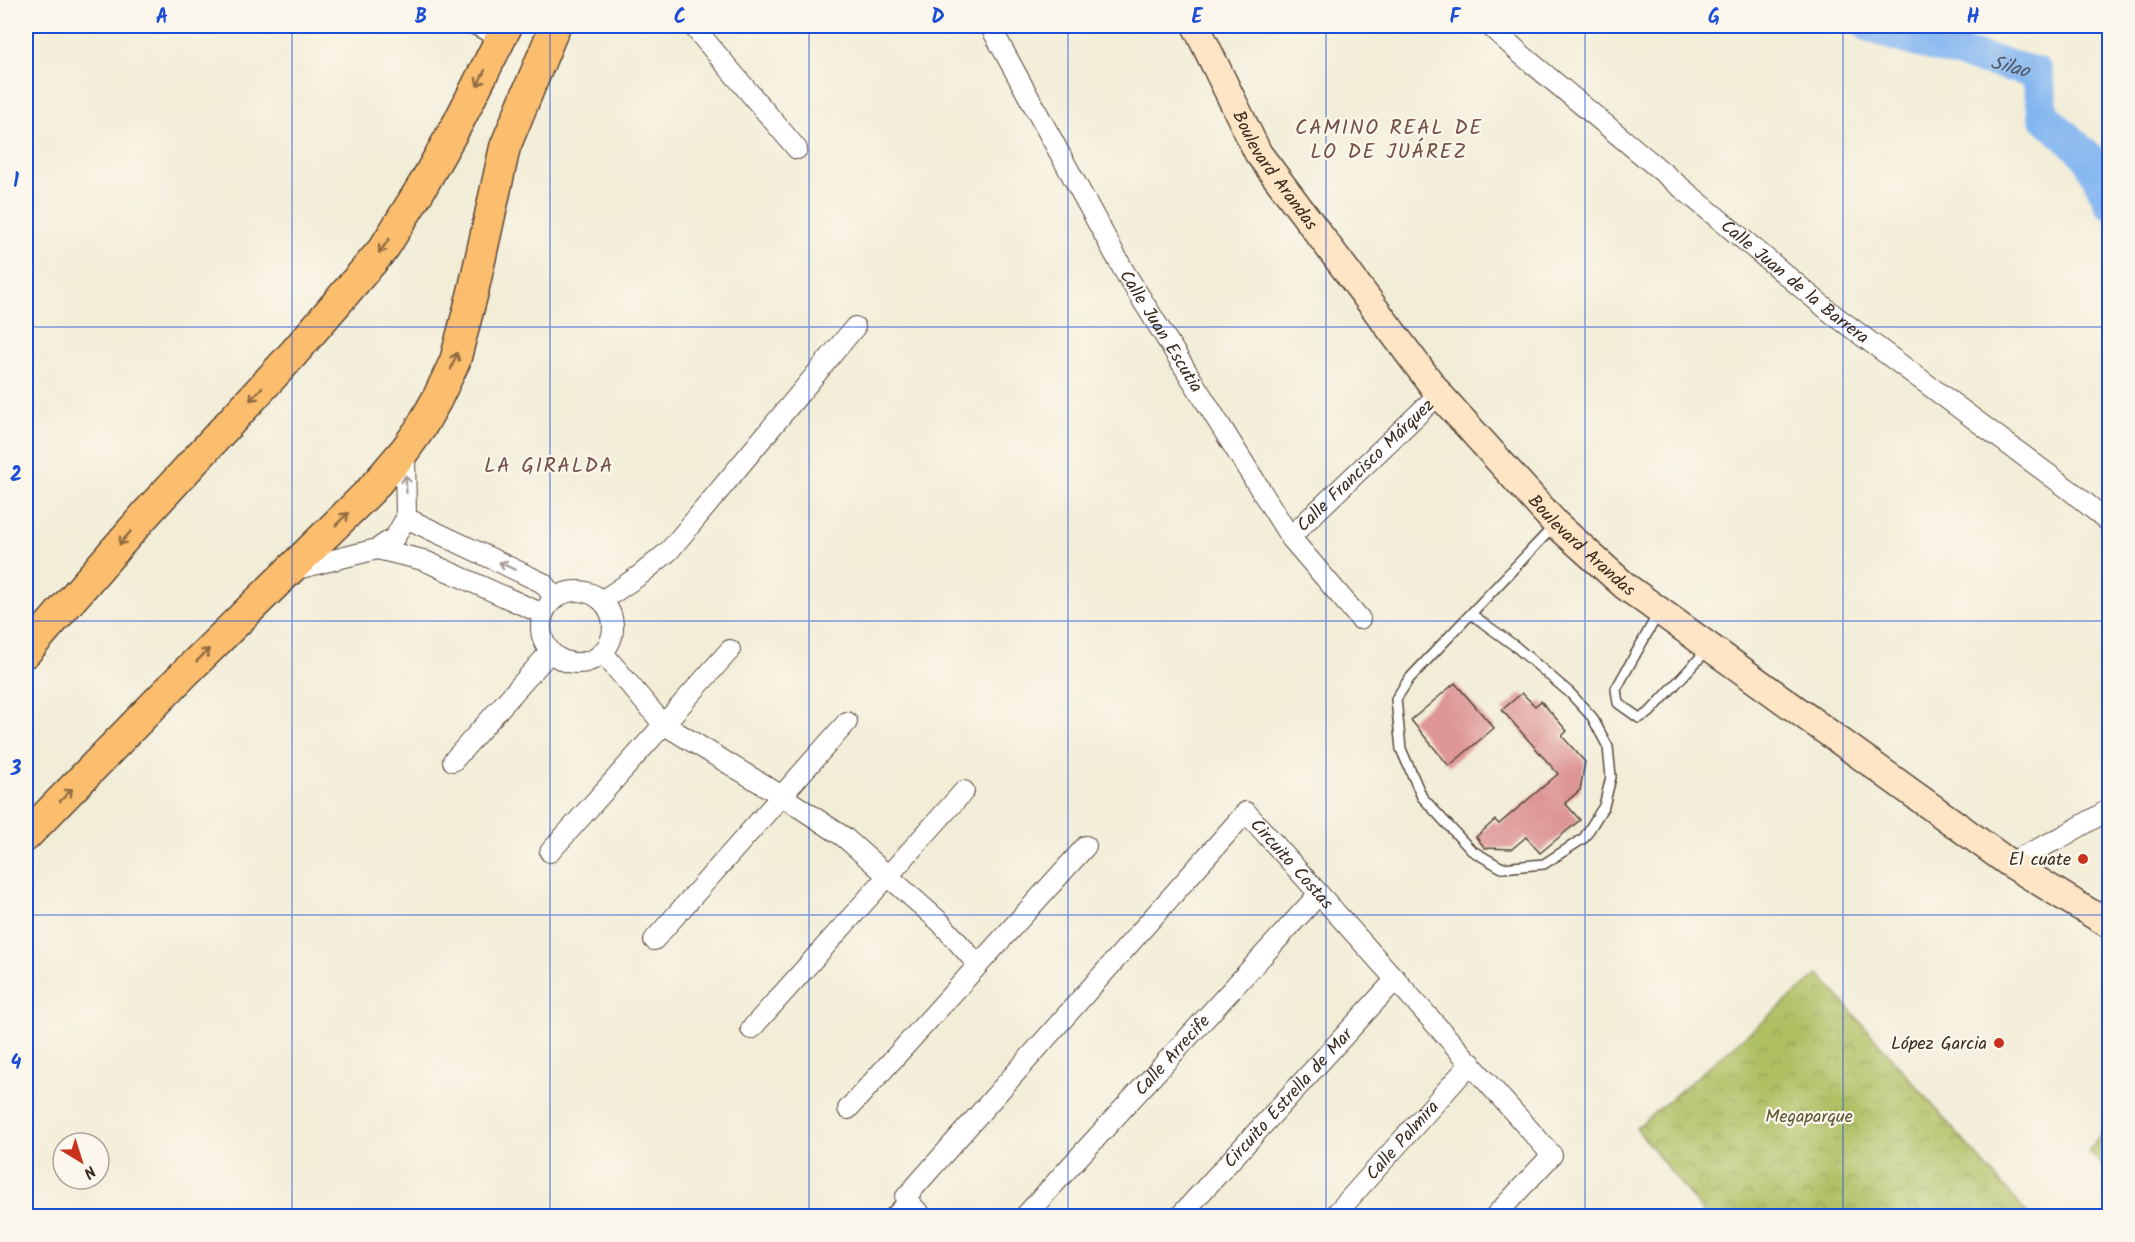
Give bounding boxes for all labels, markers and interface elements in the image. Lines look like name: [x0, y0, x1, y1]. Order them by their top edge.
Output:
text: A: [156, 2, 168, 34]
text: B: [415, 2, 427, 34]
text: C: [674, 2, 686, 34]
text: D: [931, 2, 945, 34]
text: E: [1191, 2, 1203, 34]
text: F: [1450, 2, 1462, 34]
text: G: [1708, 2, 1720, 34]
text: H: [1966, 2, 1980, 34]
water label: Silao: [1987, 47, 2035, 89]
one-way arrow: [475, 68, 486, 86]
street label: Boulevard Arandas: [1223, 106, 1325, 237]
district label: CAMINO REAL DE LO DE JUÁREZ: [1295, 112, 1483, 169]
text: 1: [13, 166, 19, 198]
street label: Calle Juan de la Barrera: [1713, 213, 1875, 352]
one-way arrow: [377, 238, 390, 254]
street label: Calle Juan Escutia: [1111, 265, 1210, 399]
one-way arrow: [449, 353, 460, 371]
one-way arrow: [250, 386, 264, 401]
street label: Calle Francisco Márquez: [1290, 392, 1442, 540]
district label: LA GIRALDA: [484, 450, 614, 483]
text: 2: [10, 460, 22, 492]
one-way arrow: [400, 475, 411, 495]
street label: Boulevard Arandas: [1520, 488, 1641, 605]
one-way arrow: [335, 512, 350, 527]
one-way arrow: [118, 530, 132, 545]
one-way arrow: [498, 559, 516, 571]
one-way arrow: [195, 648, 210, 663]
text: 3: [10, 754, 22, 786]
one-way arrow: [59, 787, 74, 802]
street label: Circuito Costas: [1242, 812, 1340, 917]
place label: El cuate: [2009, 846, 2071, 875]
marker: El cuate: [2076, 852, 2090, 866]
street label: Calle Arrecife: [1128, 1009, 1218, 1103]
street label: Circuito Estrella de Mar: [1217, 1021, 1361, 1175]
place label: López Garcia: [1891, 1030, 1987, 1059]
marker: López Garcia: [1992, 1036, 2006, 1050]
text: 4: [11, 1048, 22, 1080]
street label: Calle Palmira: [1359, 1094, 1447, 1188]
park label: Megaparque: [1765, 1103, 1853, 1132]
north arrow: [51, 1131, 111, 1191]
text: N: [78, 1159, 101, 1185]

